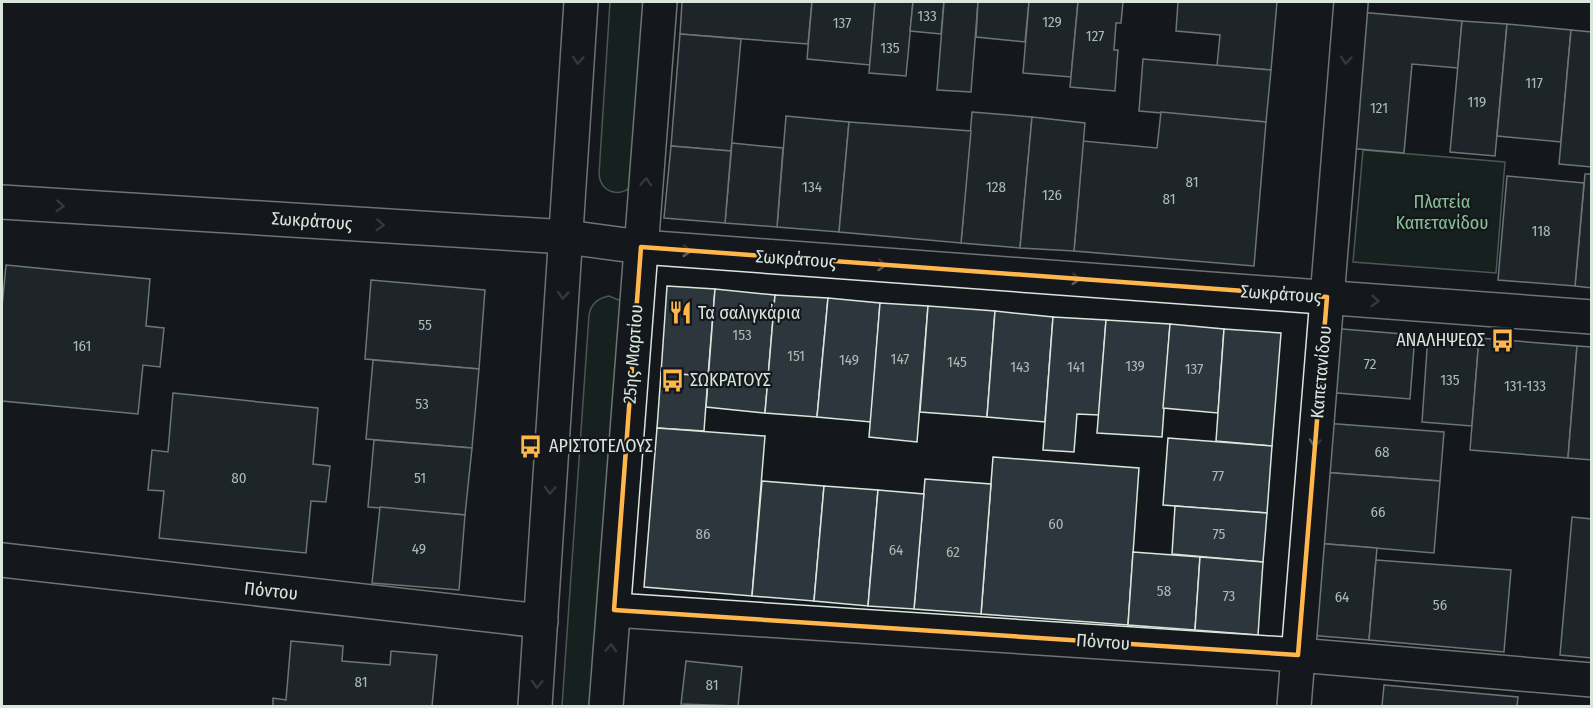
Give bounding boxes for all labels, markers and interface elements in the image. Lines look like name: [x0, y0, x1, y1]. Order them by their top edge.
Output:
house number: 133: [917, 7, 937, 25]
house number: 129: [1042, 13, 1062, 31]
house number: 137: [833, 14, 851, 32]
house number: 127: [1086, 27, 1104, 45]
house number: 135: [880, 39, 900, 57]
one-way arrow: [571, 55, 584, 64]
one-way arrow: [1340, 55, 1353, 64]
house number: 117: [1525, 74, 1543, 92]
house number: 119: [1468, 93, 1486, 111]
house number: 121: [1370, 99, 1388, 117]
house number: 81: [1186, 173, 1198, 191]
one-way arrow: [639, 177, 652, 186]
house number: 134: [802, 178, 822, 196]
house number: 128: [986, 178, 1006, 196]
house number: 126: [1042, 186, 1062, 204]
house number: 81: [1163, 190, 1175, 208]
park label: Πλατεία Καπετανίδου: [1395, 191, 1489, 234]
one-way arrow: [55, 199, 64, 212]
street label: Σωκράτους: [271, 207, 353, 235]
one-way arrow: [376, 219, 385, 232]
house number: 118: [1532, 222, 1551, 240]
one-way arrow: [683, 244, 692, 257]
street label: Σωκράτους: [755, 245, 837, 273]
one-way arrow: [877, 258, 886, 271]
one-way arrow: [1072, 272, 1081, 285]
street label: Σωκράτους: [1240, 280, 1322, 308]
one-way arrow: [556, 291, 569, 300]
one-way arrow: [1371, 294, 1380, 307]
restaurant icon: Τα σαλιγκάρια: [667, 300, 693, 326]
place label: Τα σαλιγκάρια: [698, 302, 800, 324]
street label: 25ης Μαρτίου: [619, 304, 647, 404]
house number: 55: [418, 316, 432, 334]
street label: Καπετανίδου: [1306, 325, 1336, 419]
house number: 153: [732, 326, 752, 344]
bus stop icon: ΑΝΑΛΗΨΕΩΣ: [1490, 327, 1516, 353]
place label: ΑΝΑΛΗΨΕΩΣ: [1396, 329, 1485, 351]
house number: 161: [73, 337, 91, 355]
house number: 151: [787, 347, 805, 365]
house number: 147: [891, 350, 909, 368]
house number: 149: [839, 351, 859, 369]
house number: 145: [947, 353, 967, 371]
house number: 72: [1364, 355, 1377, 373]
house number: 139: [1125, 357, 1145, 375]
house number: 143: [1010, 358, 1030, 376]
house number: 141: [1067, 358, 1085, 376]
house number: 137: [1185, 360, 1203, 378]
bus stop icon: ΣΩΚΡΑΤΟΥΣ: [659, 367, 685, 393]
place label: ΣΩΚΡΑΤΟΥΣ: [690, 369, 771, 391]
house number: 135: [1440, 371, 1460, 389]
house number: 131-133: [1504, 377, 1546, 395]
house number: 53: [415, 395, 429, 413]
bus stop icon: ΑΡΙΣΤΟΤΕΛΟΥΣ: [518, 433, 544, 459]
place label: ΑΡΙΣΤΟΤΕΛΟΥΣ: [549, 435, 653, 457]
one-way arrow: [1309, 438, 1322, 447]
house number: 68: [1375, 443, 1389, 461]
house number: 77: [1212, 467, 1224, 485]
house number: 80: [231, 469, 247, 487]
house number: 51: [414, 469, 426, 487]
one-way arrow: [543, 485, 556, 494]
house number: 66: [1371, 503, 1385, 521]
house number: 60: [1048, 515, 1064, 533]
house number: 86: [696, 525, 710, 543]
house number: 75: [1213, 525, 1225, 543]
house number: 49: [412, 540, 426, 558]
house number: 64: [889, 541, 903, 559]
house number: 62: [946, 543, 960, 561]
street label: Πόντου: [243, 577, 299, 605]
house number: 58: [1157, 582, 1171, 600]
house number: 73: [1223, 587, 1236, 605]
house number: 64: [1335, 588, 1349, 606]
house number: 56: [1433, 596, 1447, 614]
street label: Πόντου: [1075, 629, 1131, 655]
one-way arrow: [604, 644, 617, 653]
house number: 81: [355, 673, 367, 691]
house number: 81: [706, 676, 718, 694]
one-way arrow: [531, 680, 544, 689]

